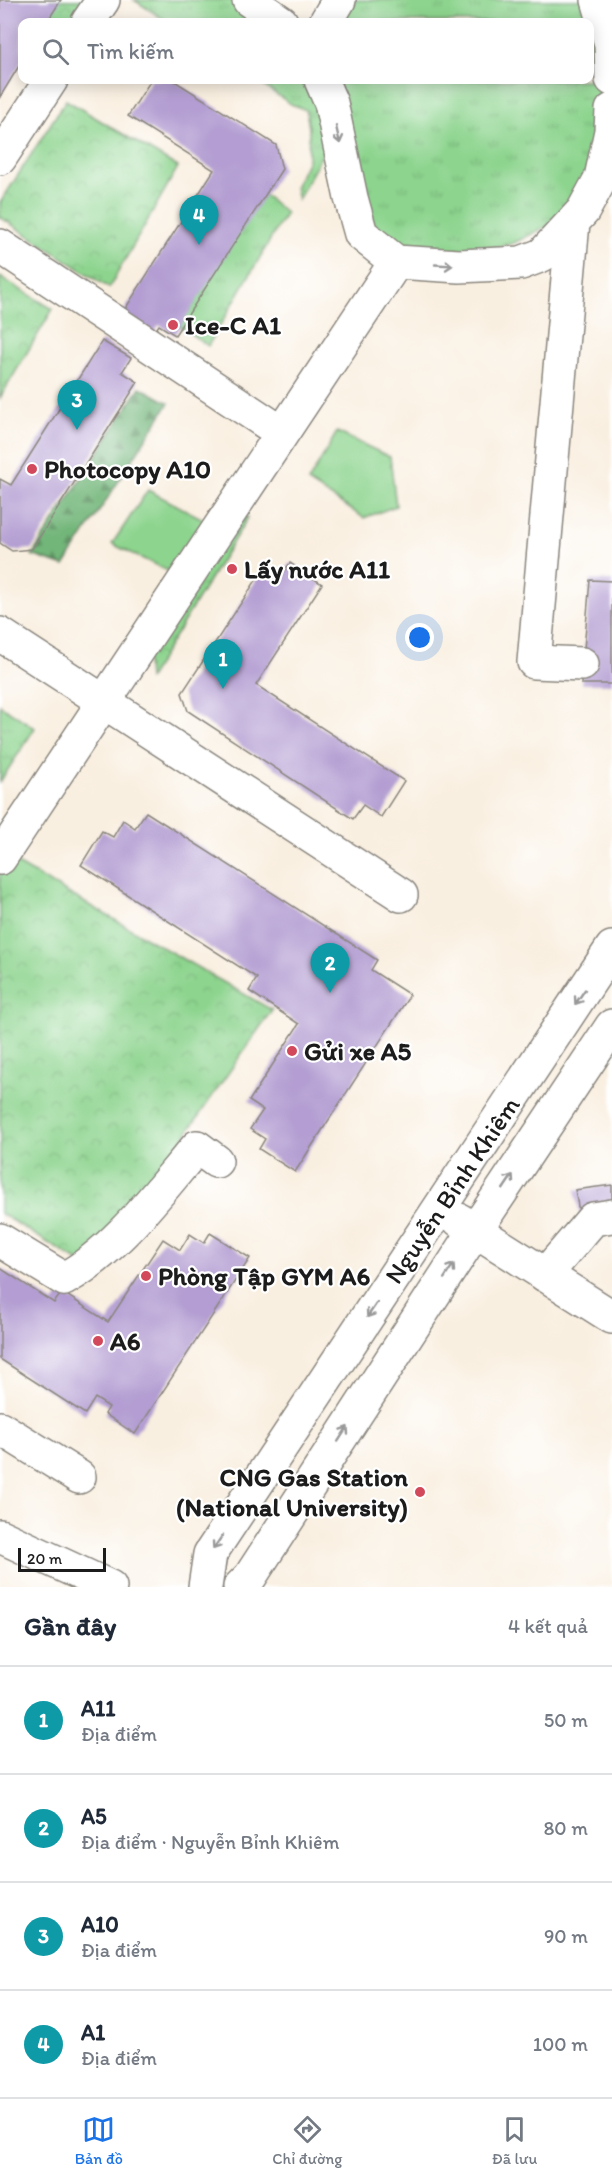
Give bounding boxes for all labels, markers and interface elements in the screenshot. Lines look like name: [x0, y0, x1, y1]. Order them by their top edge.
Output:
search box: [18, 18, 594, 84]
icon: search: [39, 35, 72, 68]
text: Tìm kiếm: [87, 38, 174, 65]
one-way arrow: [333, 125, 345, 144]
pin: 4: [180, 196, 218, 245]
one-way arrow: [434, 260, 453, 271]
place label: Ice-C A1: [185, 309, 281, 341]
marker: Ice-C A1: [166, 318, 180, 332]
pin: 3: [58, 380, 97, 430]
place label: Photocopy A10: [44, 453, 211, 485]
marker: Photocopy A10: [25, 462, 39, 476]
place label: Lấy nước A11: [244, 553, 390, 585]
marker: Lấy nước A11: [225, 562, 239, 576]
your location: [405, 623, 434, 652]
pin: 1: [204, 640, 242, 689]
pin: 2: [310, 944, 350, 993]
one-way arrow: [574, 988, 586, 1004]
place label: Gửi xe A5: [304, 1035, 411, 1067]
marker: Gửi xe A5: [285, 1044, 299, 1058]
street label: Nguyễn Bỉnh Khiêm: [377, 1090, 527, 1290]
one-way arrow: [503, 1174, 515, 1191]
place label: Phòng Tập GYM A6: [158, 1260, 370, 1292]
one-way arrow: [443, 1263, 455, 1280]
marker: Phòng Tập GYM A6: [139, 1269, 153, 1283]
one-way arrow: [366, 1301, 379, 1318]
place label: A6: [109, 1325, 141, 1357]
marker: A6: [91, 1334, 105, 1348]
one-way arrow: [336, 1426, 349, 1443]
place label: CNG Gas Station (National University): [176, 1461, 408, 1523]
marker: CNG Gas Station (National University): [413, 1485, 427, 1499]
one-way arrow: [212, 1533, 224, 1550]
scale bar: [18, 1545, 106, 1572]
text: 20 m: [27, 1549, 62, 1568]
text: Gần đây: [24, 1610, 116, 1642]
text: 4 kết quả: [508, 1614, 588, 1638]
text: A11: [81, 1695, 116, 1722]
text: 1: [39, 1708, 48, 1732]
text: 50 m: [544, 1708, 588, 1732]
text: Địa điểm: [81, 1722, 157, 1746]
text: A5: [81, 1803, 107, 1830]
text: 2: [38, 1816, 49, 1840]
text: 80 m: [543, 1816, 588, 1840]
text: Địa điểm · Nguyễn Bỉnh Khiêm: [81, 1830, 339, 1854]
text: A10: [81, 1911, 119, 1938]
text: 3: [38, 1924, 49, 1948]
text: 90 m: [544, 1924, 588, 1948]
text: Địa điểm: [81, 1938, 157, 1962]
text: A1: [81, 2019, 105, 2046]
text: 4: [37, 2032, 50, 2056]
text: 100 m: [533, 2032, 588, 2056]
text: Địa điểm: [81, 2046, 157, 2070]
tab: Bản đồ: [75, 2113, 123, 2168]
tab: Chỉ đường: [272, 2113, 343, 2168]
tab: Đã lưu: [492, 2113, 537, 2168]

